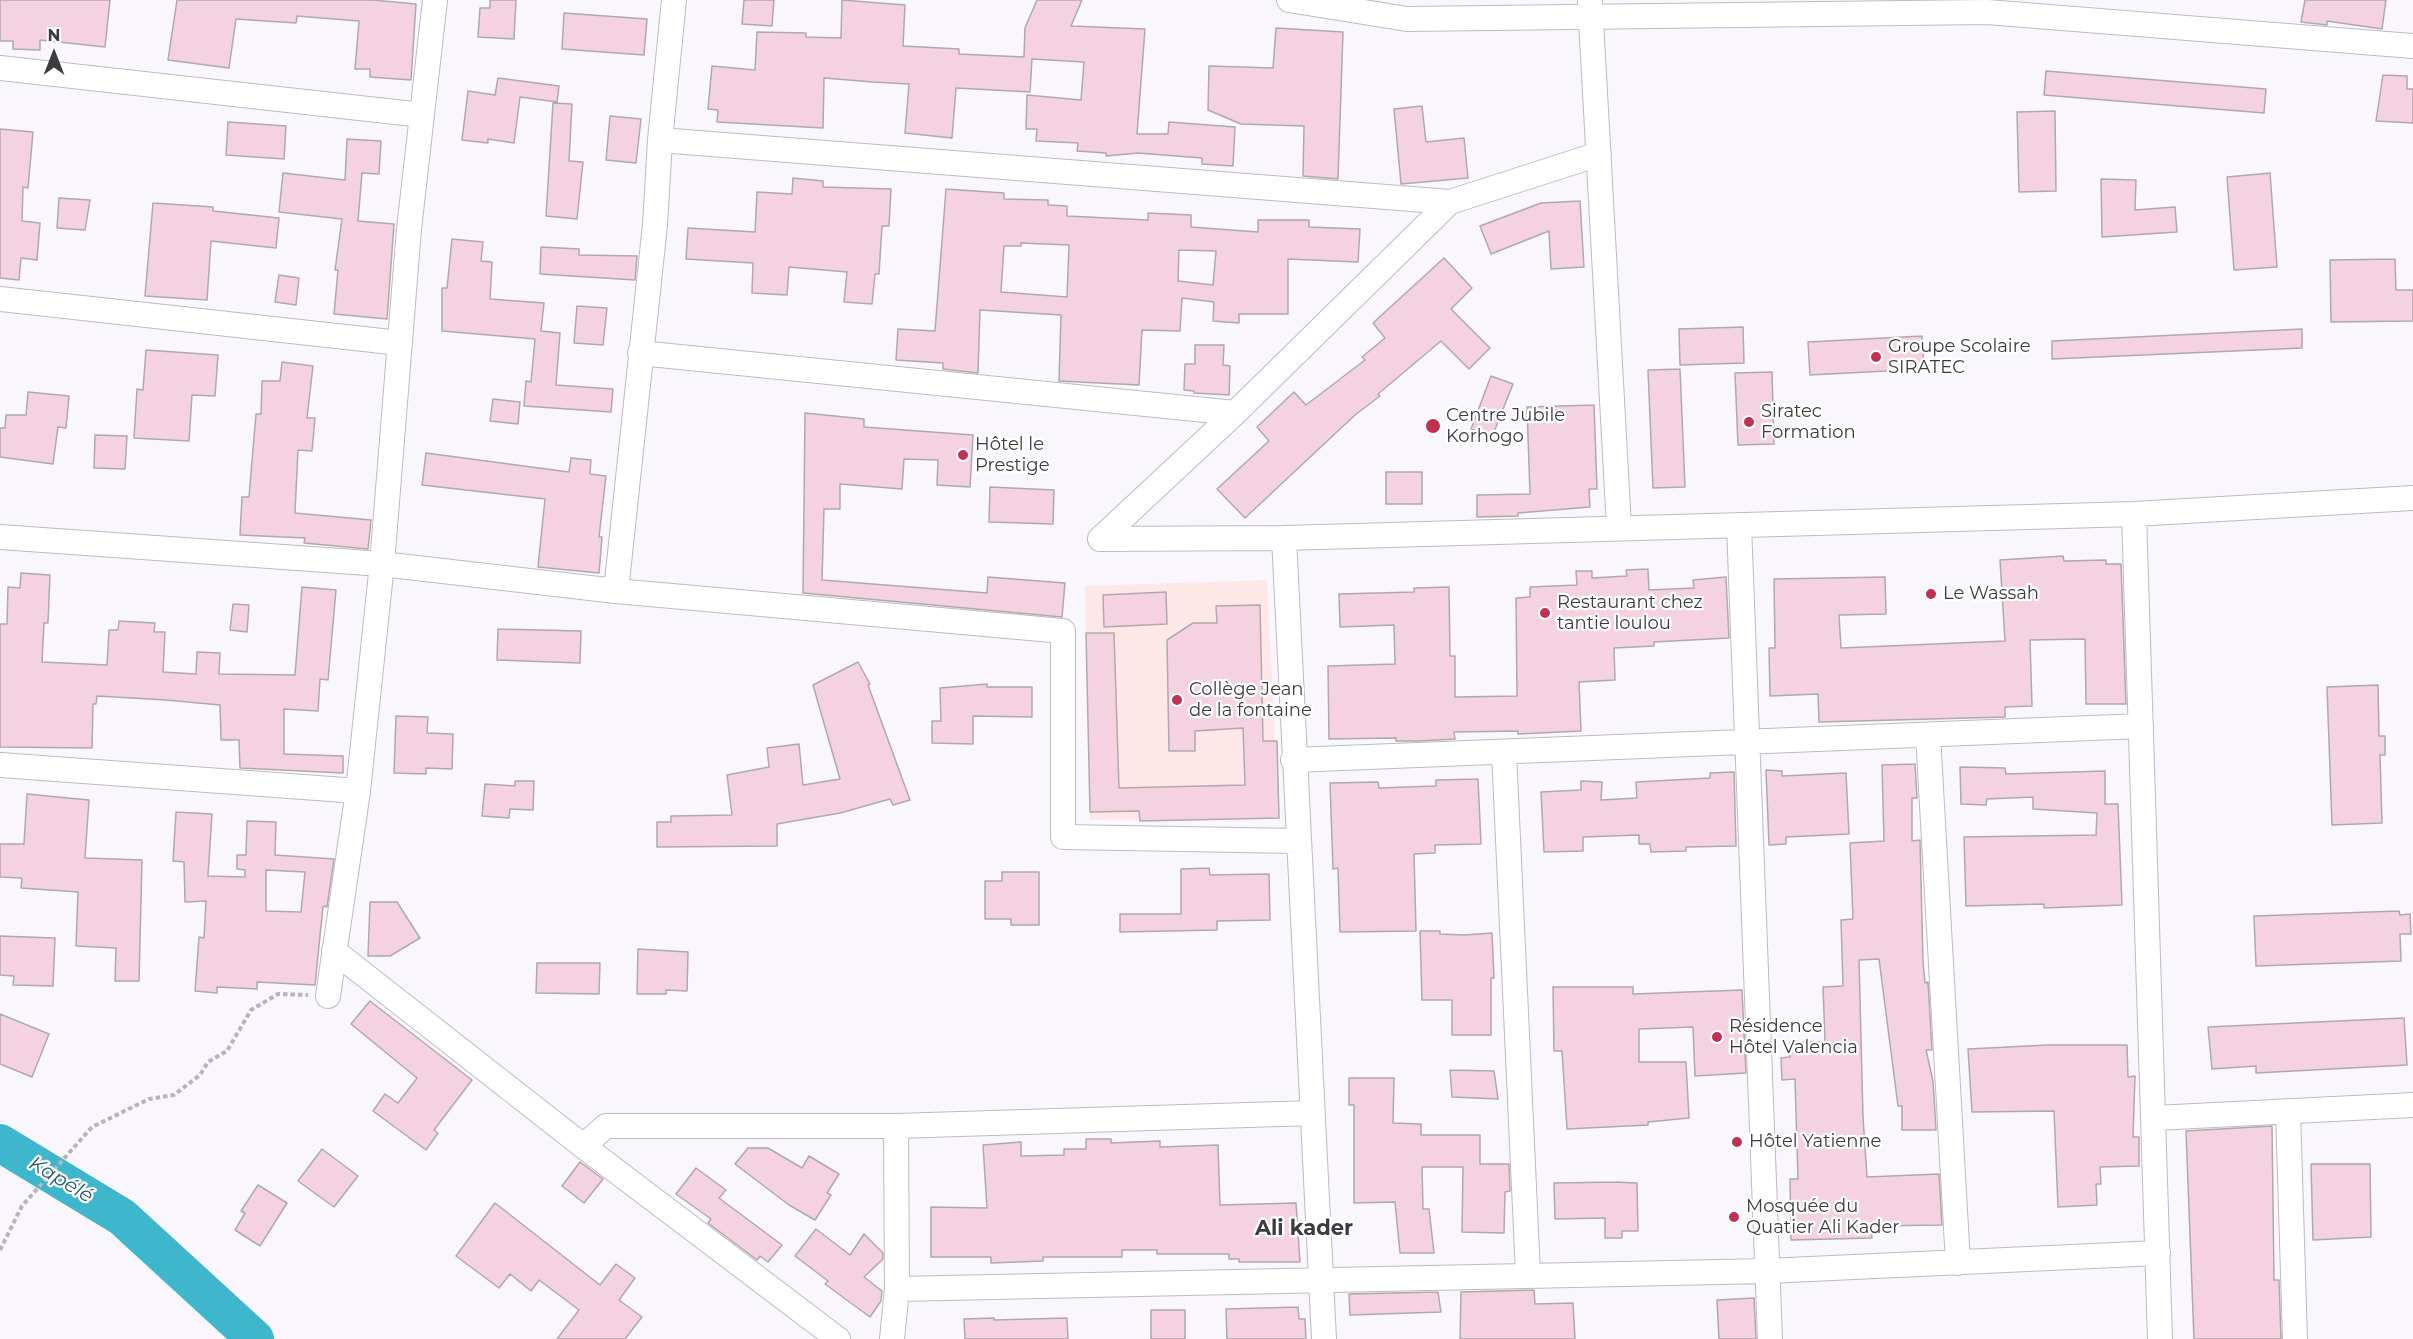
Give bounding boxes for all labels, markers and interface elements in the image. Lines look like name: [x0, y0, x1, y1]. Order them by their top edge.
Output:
north arrow: [24, 24, 84, 84]
text: N: [48, 26, 60, 45]
place label: Groupe Scolaire SIRATEC: [1888, 336, 2031, 378]
marker: Groupe Scolaire SIRATEC: [1869, 350, 1883, 364]
place label: Siratec Formation: [1761, 401, 1856, 444]
place label: Centre Jubile Korhogo: [1446, 405, 1565, 448]
marker: Siratec Formation: [1742, 415, 1756, 429]
marker: Centre Jubile Korhogo: [1424, 417, 1442, 435]
place label: Hôtel le Prestige: [975, 434, 1050, 476]
marker: Hôtel le Prestige: [956, 448, 970, 462]
place label: Le Wassah: [1943, 583, 2039, 605]
marker: Le Wassah: [1924, 587, 1938, 601]
place label: Restaurant chez tantie loulou: [1557, 592, 1703, 634]
marker: Restaurant chez tantie loulou: [1538, 606, 1552, 620]
place label: Collège Jean de la fontaine: [1189, 679, 1312, 722]
marker: Collège Jean de la fontaine: [1170, 693, 1184, 707]
place label: Résidence Hôtel Valencia: [1729, 1016, 1858, 1058]
marker: Résidence Hôtel Valencia: [1710, 1030, 1724, 1044]
place label: Hôtel Yatienne: [1749, 1131, 1881, 1153]
marker: Hôtel Yatienne: [1730, 1135, 1744, 1149]
water label: Kapélé: [25, 1152, 97, 1208]
place label: Mosquée du Quatier Ali Kader: [1746, 1196, 1900, 1238]
marker: Mosquée du Quatier Ali Kader: [1727, 1210, 1741, 1224]
district label: Ali kader: [1255, 1216, 1353, 1242]

